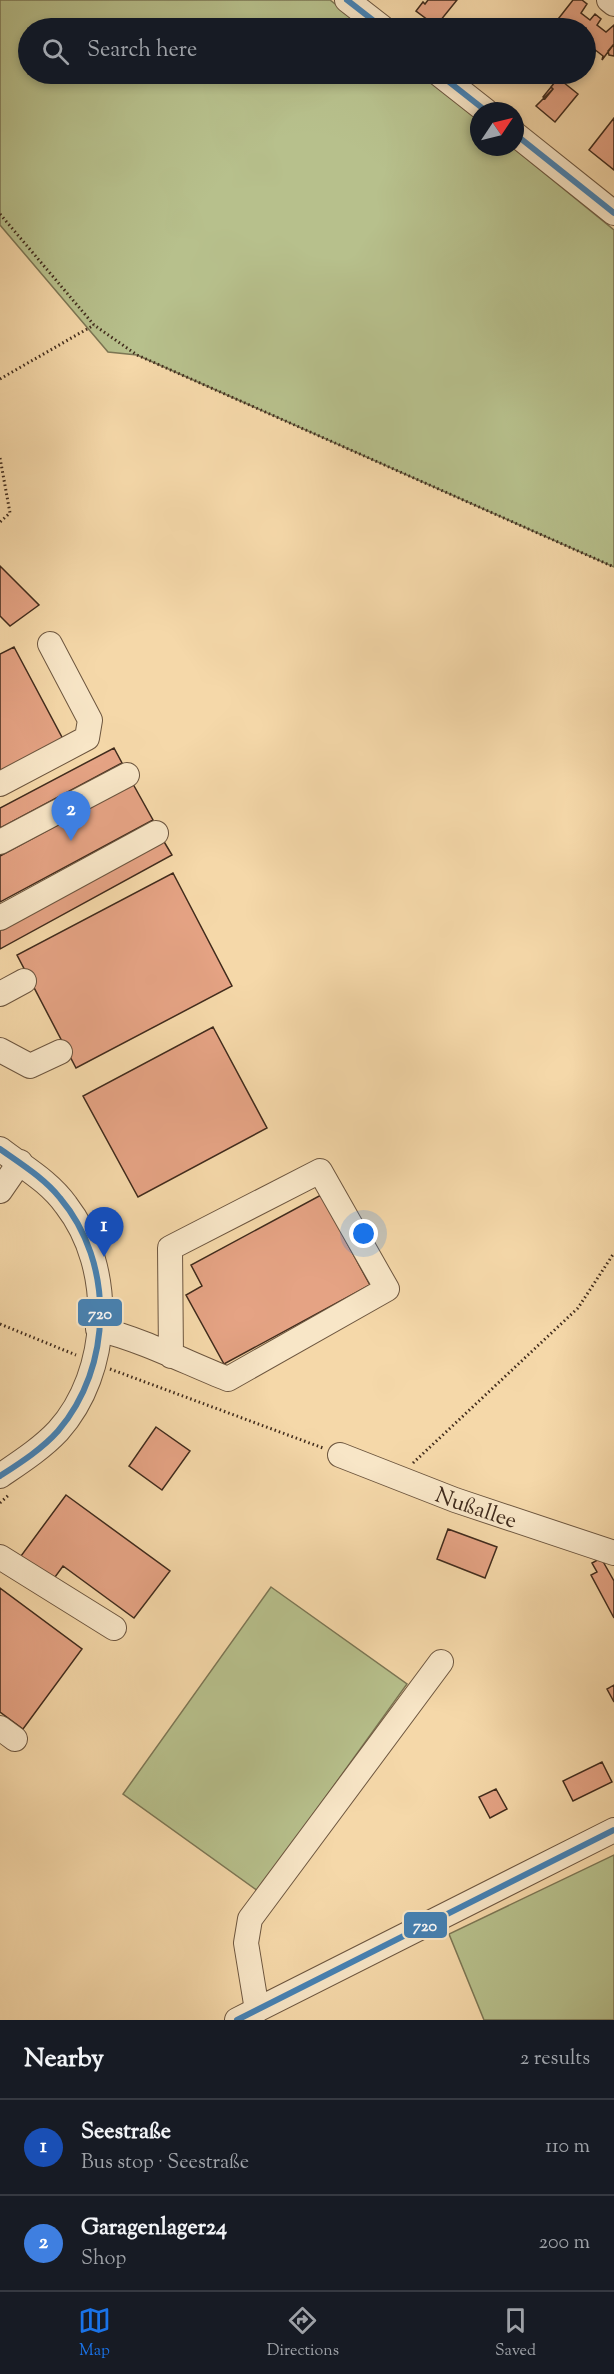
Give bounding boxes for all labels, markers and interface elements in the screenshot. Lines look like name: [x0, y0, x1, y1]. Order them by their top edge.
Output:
search box: [18, 18, 596, 84]
icon: search: [39, 35, 72, 68]
text: Search here: [87, 35, 197, 67]
north arrow: [470, 102, 524, 156]
pin: 2: [52, 792, 90, 841]
pin: 1: [84, 1208, 124, 1257]
your location: [349, 1219, 378, 1248]
line badge: 720: [77, 1298, 123, 1327]
text: 720: [88, 1304, 112, 1327]
street label: Nußallee: [430, 1481, 521, 1539]
line badge: 720: [403, 1911, 448, 1939]
text: 720: [413, 1916, 437, 1939]
text: Nearby: [24, 2041, 104, 2078]
text: 2 results: [520, 2045, 590, 2074]
text: Seestraße: [81, 2117, 171, 2149]
text: 1: [40, 2133, 47, 2162]
text: 110 m: [545, 2133, 590, 2162]
text: Bus stop · Seestraße: [81, 2149, 249, 2178]
text: Garagenlager24: [81, 2213, 227, 2245]
text: 2: [39, 2229, 48, 2258]
text: 200 m: [539, 2229, 590, 2258]
text: Shop: [81, 2245, 126, 2274]
tab: Map: [78, 2304, 111, 2363]
tab: Directions: [267, 2304, 339, 2363]
tab: Saved: [495, 2304, 536, 2363]

